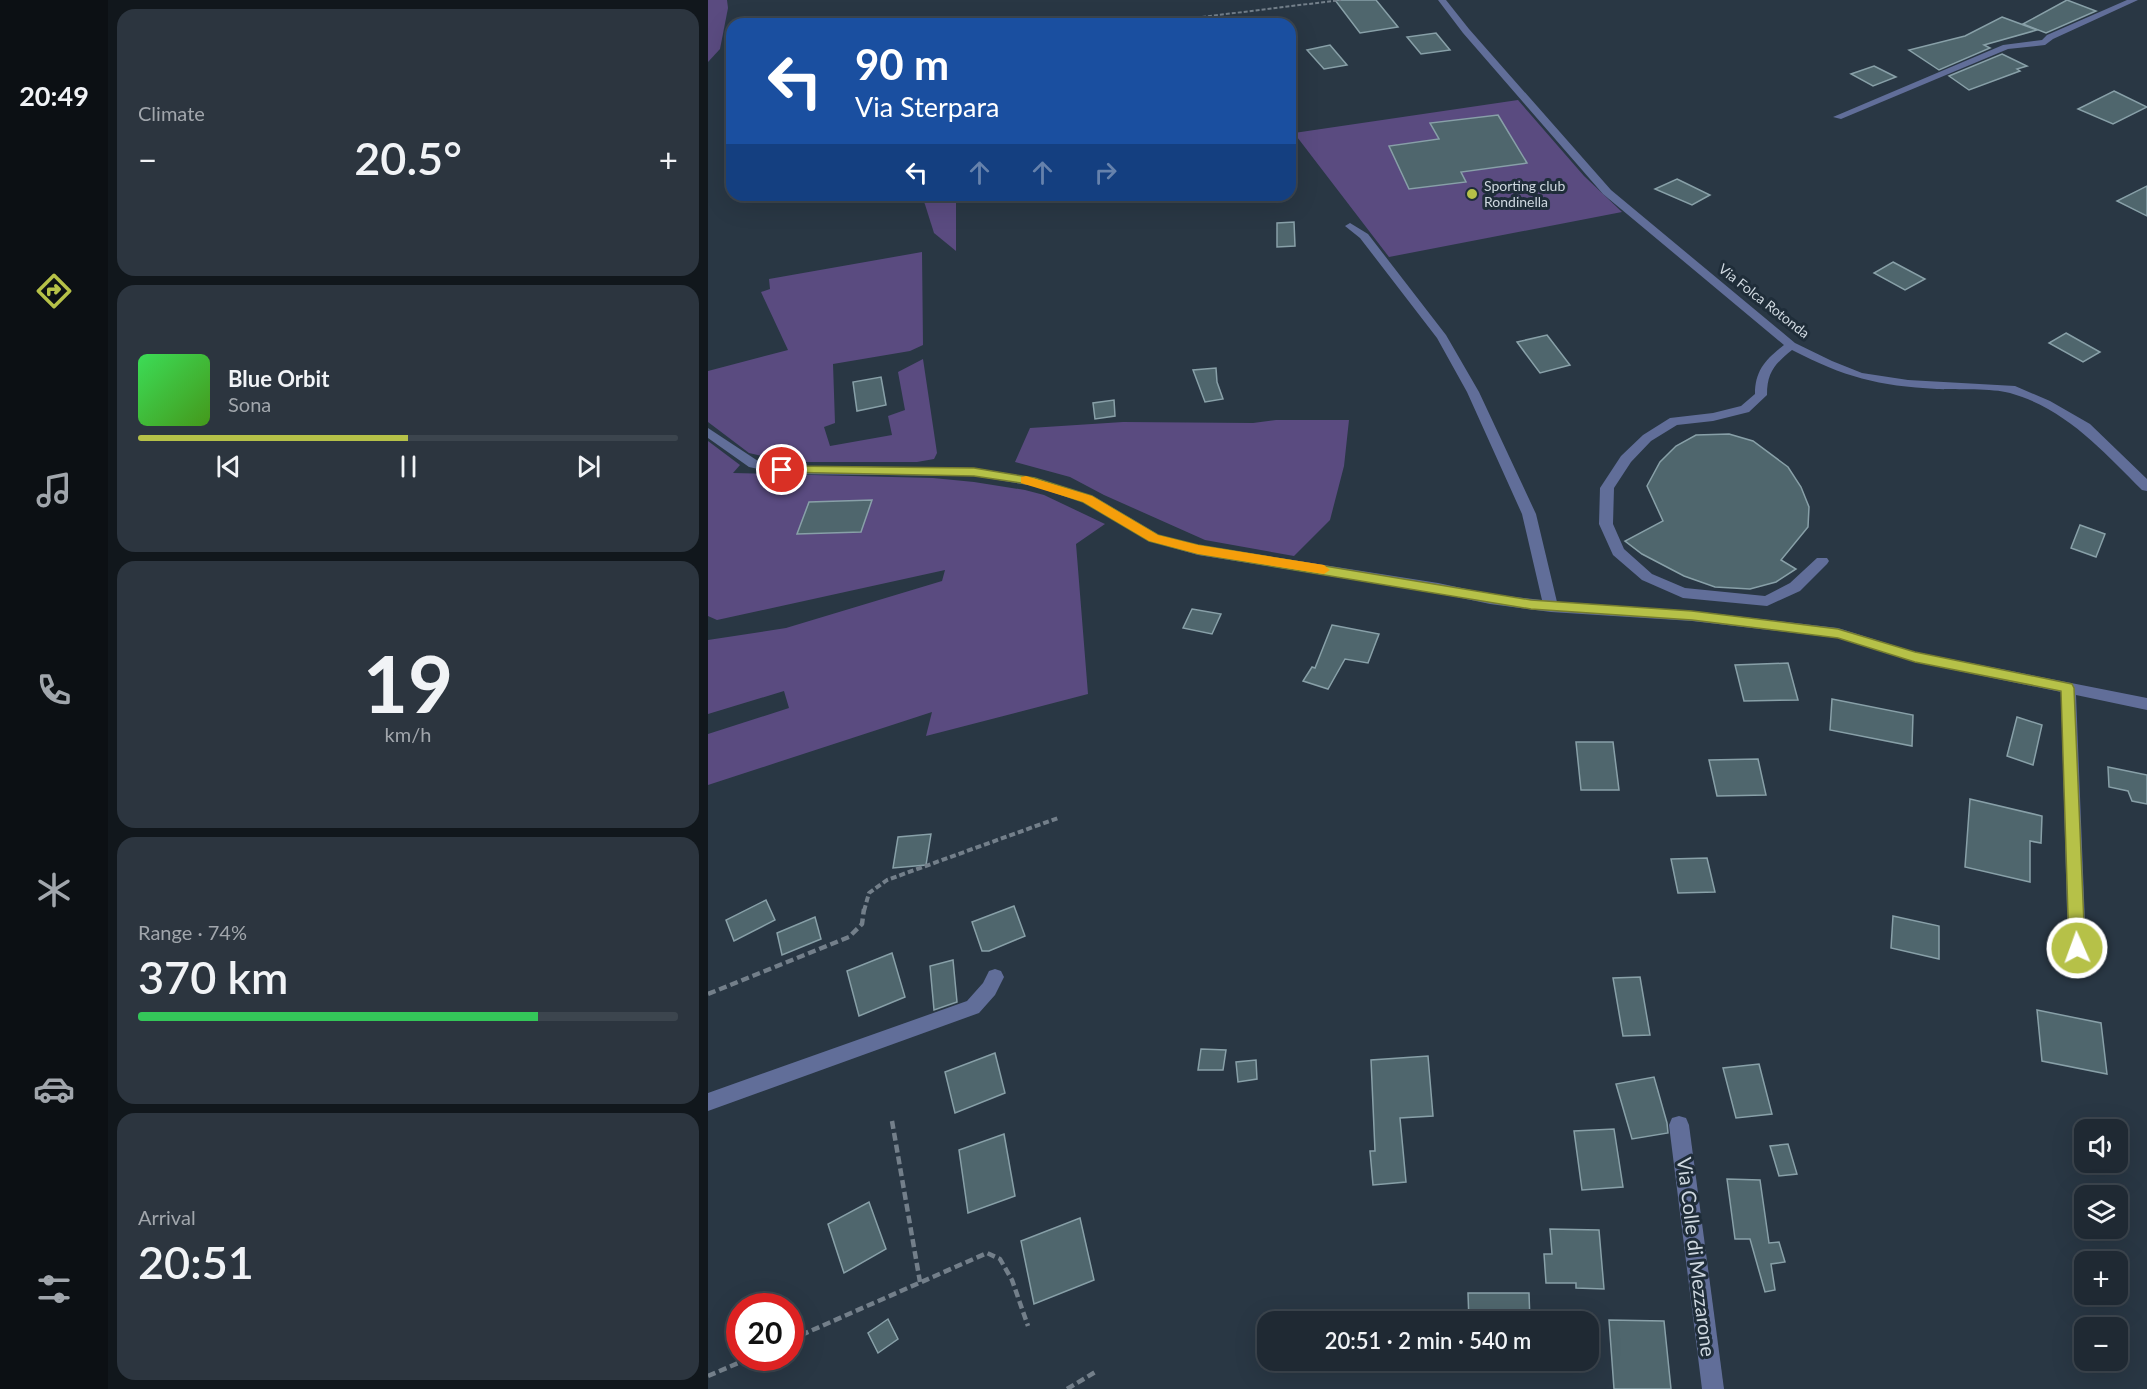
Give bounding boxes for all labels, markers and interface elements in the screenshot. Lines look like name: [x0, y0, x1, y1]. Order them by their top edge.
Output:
text: 90 m: [855, 39, 949, 89]
icon: left: [756, 42, 834, 120]
text: 20:49: [19, 79, 89, 112]
text: Via Sterpara: [855, 90, 999, 123]
text: Climate: [138, 101, 205, 125]
text: 20.5°: [354, 131, 462, 185]
text: −: [138, 139, 157, 179]
text: +: [659, 139, 678, 179]
icon: left: [900, 156, 933, 189]
icon: ahead: [963, 156, 996, 189]
icon: ahead: [1026, 156, 1059, 189]
icon: right: [1089, 156, 1122, 189]
place label: Sporting club Rondinella: [1484, 177, 1565, 210]
marker: Sporting club Rondinella: [1465, 187, 1479, 201]
street label: Via Folca Rotonda: [1715, 260, 1813, 341]
icon: directions: [33, 270, 75, 312]
text: Blue Orbit: [228, 365, 329, 392]
text: Sona: [228, 392, 271, 416]
pin: [756, 444, 807, 495]
icon: previous: [212, 450, 245, 483]
icon: pause: [392, 450, 425, 483]
icon: next: [572, 450, 605, 483]
icon: arrive: [765, 453, 798, 486]
icon: music: [33, 469, 75, 511]
text: 19: [363, 636, 453, 730]
icon: phone: [33, 669, 75, 711]
text: km/h: [385, 722, 431, 746]
icon: climate: [33, 869, 75, 911]
position arrow: [2045, 916, 2109, 980]
text: Range · 74%: [138, 920, 247, 944]
text: 370 km: [138, 950, 288, 1004]
icon: car: [33, 1068, 75, 1110]
map controls: [2074, 1119, 2128, 1371]
button: sound: [2074, 1119, 2128, 1173]
street label: Via Colle di Mezzarone: [1673, 1156, 1721, 1358]
button: layers: [2074, 1185, 2128, 1239]
text: Arrival: [138, 1205, 196, 1229]
text: 20:51: [138, 1235, 254, 1289]
button: +: [2074, 1251, 2128, 1305]
icon: filters: [33, 1268, 75, 1310]
speed limit sign: 20: [726, 1293, 804, 1371]
button: −: [2074, 1317, 2128, 1371]
text: 20:51 · 2 min · 540 m: [1325, 1327, 1531, 1354]

